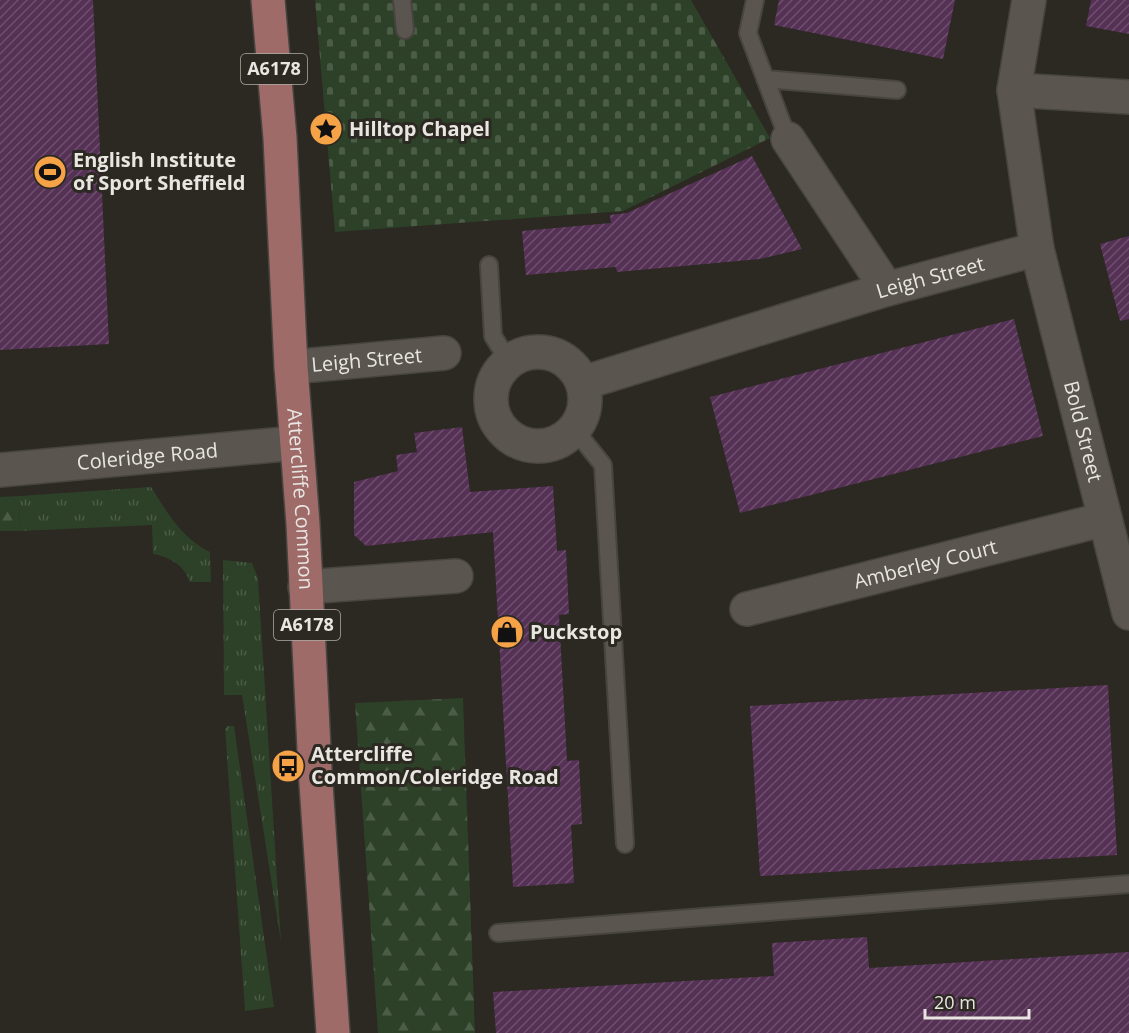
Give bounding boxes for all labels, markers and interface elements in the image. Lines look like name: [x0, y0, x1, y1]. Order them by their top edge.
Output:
road number: A6178: [241, 54, 307, 84]
place icon: Hilltop Chapel: [308, 111, 344, 147]
place label: Hilltop Chapel: [349, 115, 490, 142]
place label: English Institute of Sport Sheffield: [73, 146, 245, 196]
sports icon: English Institute of Sport Sheffield: [32, 154, 68, 190]
street label: Leigh Street: [873, 250, 987, 305]
street label: Leigh Street: [310, 341, 423, 378]
street label: Bold Street: [1058, 378, 1109, 485]
street label: Attercliffe Common: [281, 407, 320, 590]
street label: Coleridge Road: [76, 436, 219, 476]
street label: Amberley Court: [851, 533, 1000, 595]
road number: A6178: [274, 610, 340, 640]
shop icon: Puckstop: [489, 614, 525, 650]
place label: Puckstop: [530, 618, 622, 645]
place label: Attercliffe Common/Coleridge Road: [311, 740, 559, 790]
bus stop icon: Attercliffe Common/Coleridge Road: [270, 748, 306, 784]
scale bar: [925, 982, 1028, 1020]
text: 20 m: [934, 990, 976, 1014]

